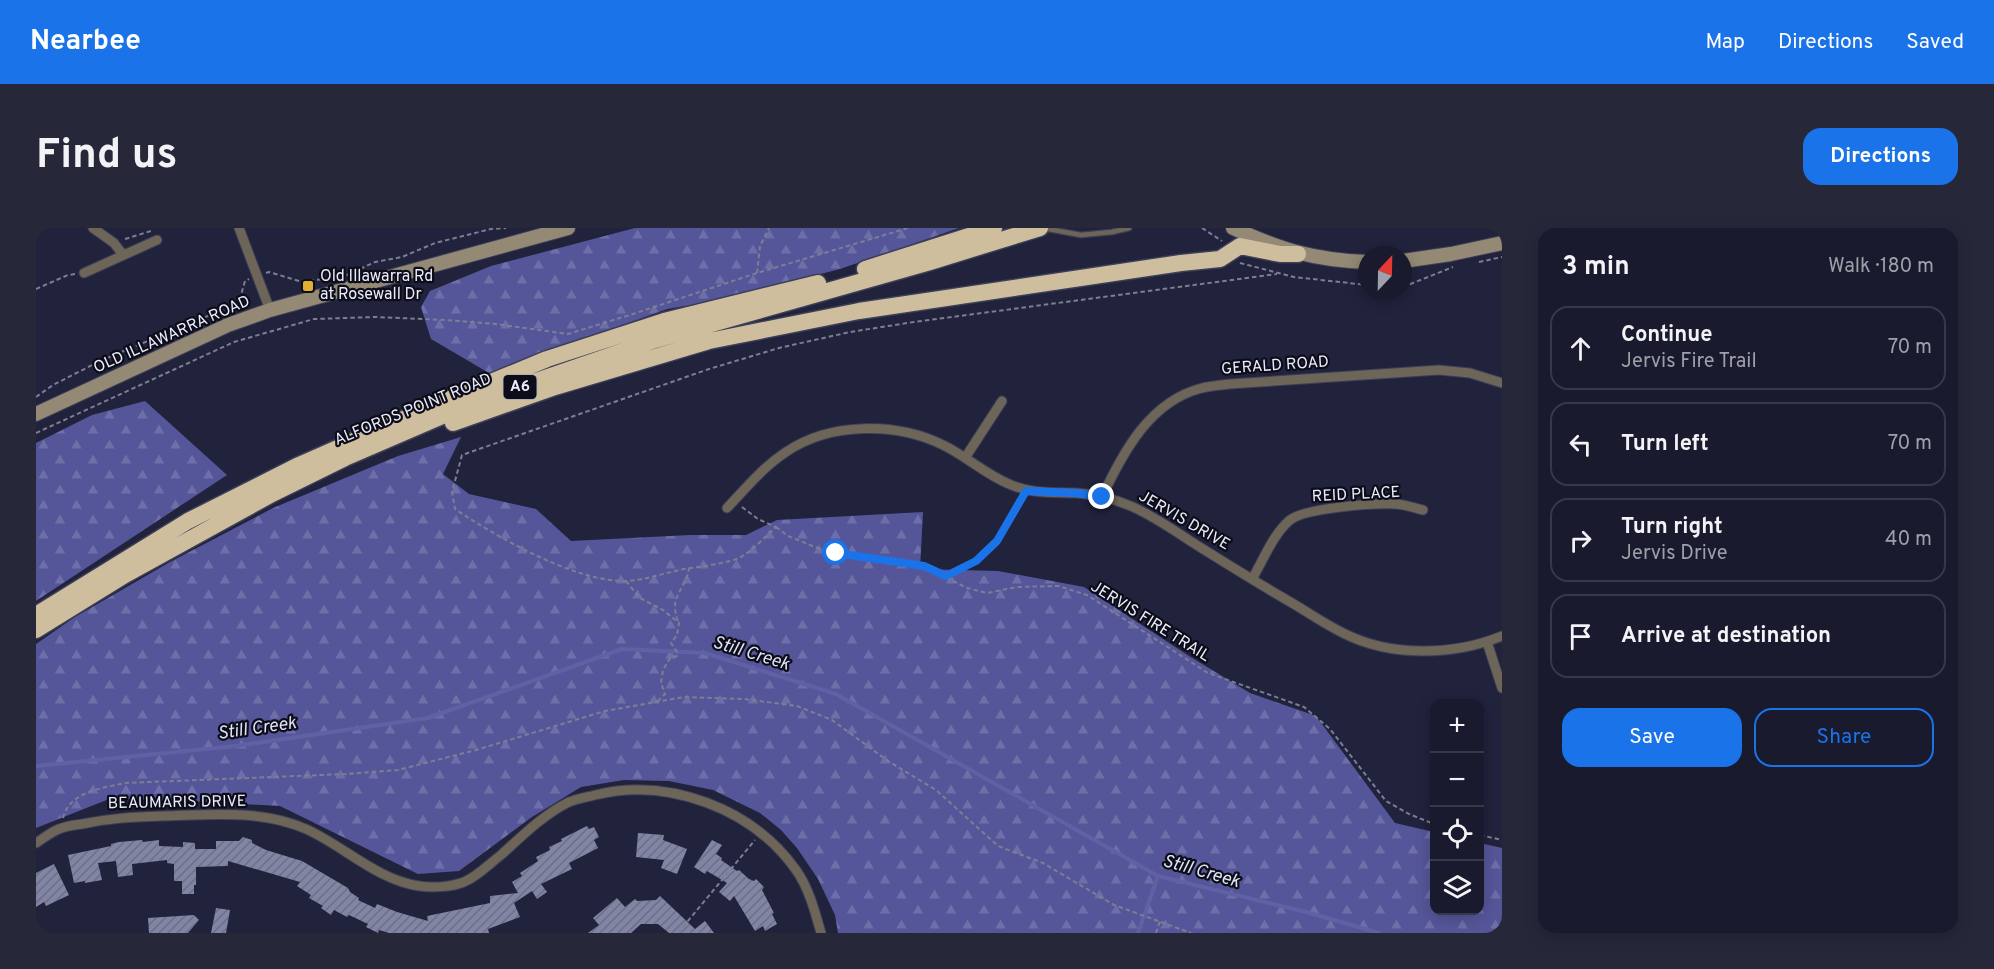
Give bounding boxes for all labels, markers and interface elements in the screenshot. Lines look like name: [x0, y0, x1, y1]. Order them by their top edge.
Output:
text: Nearbee: [30, 24, 141, 60]
text: Map: [1705, 29, 1745, 56]
text: Directions: [1778, 29, 1873, 56]
text: Saved: [1906, 29, 1964, 56]
button: Directions: [1803, 128, 1958, 185]
text: Find us: [36, 130, 177, 183]
north arrow: [1358, 246, 1412, 300]
text: 3 min: [1562, 251, 1630, 284]
text: Walk · 180 m: [1828, 254, 1934, 280]
place label: Old Illawarra Rd at Rosewall Dr: [320, 267, 433, 305]
marker: Old Illawarra Rd at Rosewall Dr: [301, 279, 315, 293]
street label: OLD ILLAWARRA ROAD: [91, 291, 253, 379]
text: Continue: [1621, 322, 1712, 349]
icon: ahead: [1564, 332, 1597, 365]
text: 70 m: [1888, 335, 1932, 361]
text: Jervis Fire Trail: [1621, 349, 1757, 375]
street label: GERALD ROAD: [1220, 352, 1330, 380]
street label: ALFORDS POINT ROAD: [331, 369, 495, 451]
road number: A6: [504, 375, 536, 399]
icon: left: [1564, 428, 1597, 461]
text: Turn left: [1621, 431, 1709, 458]
text: 70 m: [1888, 431, 1932, 457]
route end: [1088, 483, 1114, 509]
street label: REID PLACE: [1311, 483, 1401, 507]
street label: JERVIS DRIVE: [1135, 487, 1233, 555]
text: Turn right: [1621, 514, 1723, 541]
icon: right: [1564, 524, 1597, 557]
text: 40 m: [1885, 527, 1932, 553]
route start: [822, 539, 848, 565]
text: Jervis Drive: [1621, 541, 1728, 567]
street label: JERVIS FIRE TRAIL: [1087, 577, 1213, 667]
icon: arrive: [1564, 620, 1597, 653]
text: Arrive at destination: [1621, 623, 1831, 650]
water label: Still Creek: [710, 631, 793, 677]
map controls: [1430, 699, 1484, 915]
button: +: [1430, 699, 1484, 753]
button: Save: [1562, 708, 1742, 767]
button: Share: [1754, 708, 1934, 767]
water label: Still Creek: [216, 712, 299, 746]
button: −: [1430, 753, 1484, 807]
street label: BEAUMARIS DRIVE: [108, 792, 246, 814]
button: locate: [1430, 807, 1484, 861]
water label: Still Creek: [1160, 850, 1243, 894]
button: layers: [1430, 861, 1484, 915]

